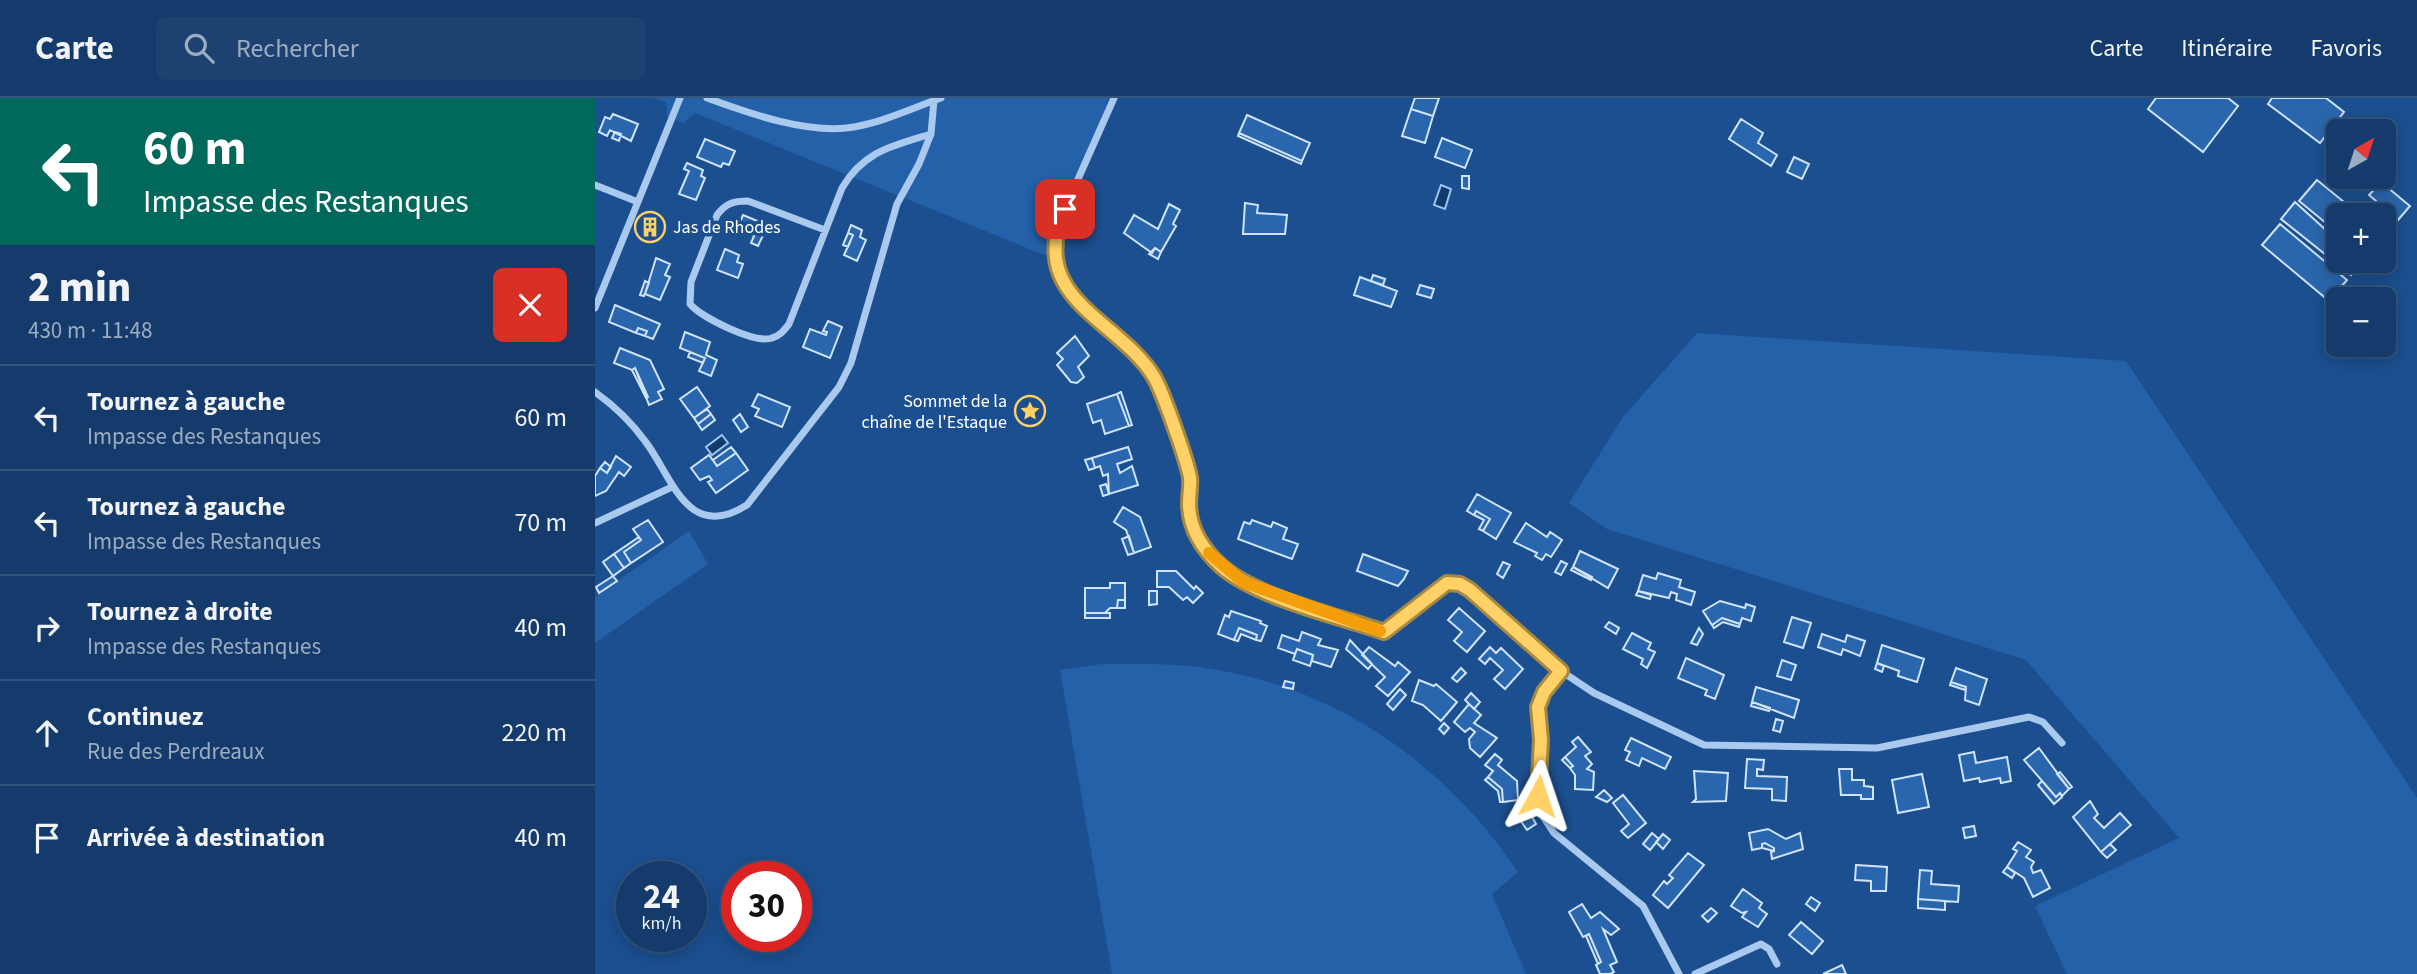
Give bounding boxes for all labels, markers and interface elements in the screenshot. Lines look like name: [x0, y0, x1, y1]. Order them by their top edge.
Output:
search box: [156, 17, 646, 80]
text: Carte: [35, 25, 114, 72]
icon: search: [180, 29, 218, 67]
text: Rechercher: [236, 30, 359, 67]
text: Carte: [2089, 31, 2143, 66]
text: Itinéraire: [2181, 31, 2272, 66]
text: Favoris: [2310, 31, 2382, 66]
text: 60 m: [143, 114, 247, 184]
north arrow: [2326, 119, 2396, 189]
map controls: [2326, 119, 2396, 357]
icon: left: [28, 126, 119, 217]
text: Impasse des Restanques: [143, 179, 469, 225]
pin: [1035, 179, 1095, 239]
icon: arrive: [1046, 190, 1084, 228]
button: +: [2326, 203, 2396, 273]
building icon: Jas de Rhodes: [633, 210, 667, 244]
place label: Jas de Rhodes: [673, 215, 781, 240]
text: 2 min: [28, 258, 131, 318]
button: close: [493, 268, 567, 342]
button: −: [2326, 287, 2396, 357]
text: 430 m · 11:48: [28, 314, 152, 347]
text: Tournez à gauche: [87, 383, 286, 420]
place label: Sommet de la chaîne de l'Estaque: [861, 389, 1007, 435]
place icon: Sommet de la chaîne de l'Estaque: [1013, 394, 1047, 428]
icon: left: [28, 399, 66, 437]
text: 60 m: [514, 399, 567, 436]
text: Impasse des Restanques: [87, 420, 321, 453]
text: Tournez à gauche: [87, 488, 286, 525]
icon: left: [28, 504, 66, 542]
text: 70 m: [514, 504, 567, 541]
text: Impasse des Restanques: [87, 525, 321, 558]
text: Tournez à droite: [87, 593, 273, 630]
icon: right: [28, 609, 66, 647]
text: 40 m: [514, 609, 567, 646]
text: Impasse des Restanques: [87, 630, 321, 663]
text: Continuez: [87, 698, 203, 735]
icon: ahead: [28, 714, 66, 752]
text: 220 m: [501, 714, 567, 751]
text: Rue des Perdreaux: [87, 735, 265, 768]
position arrow: [1501, 759, 1575, 833]
icon: arrive: [28, 819, 66, 857]
text: Arrivée à destination: [87, 819, 325, 856]
text: 40 m: [514, 819, 567, 856]
speed limit sign: 30: [721, 861, 812, 952]
text: 24: [643, 872, 680, 922]
text: km/h: [642, 911, 681, 936]

